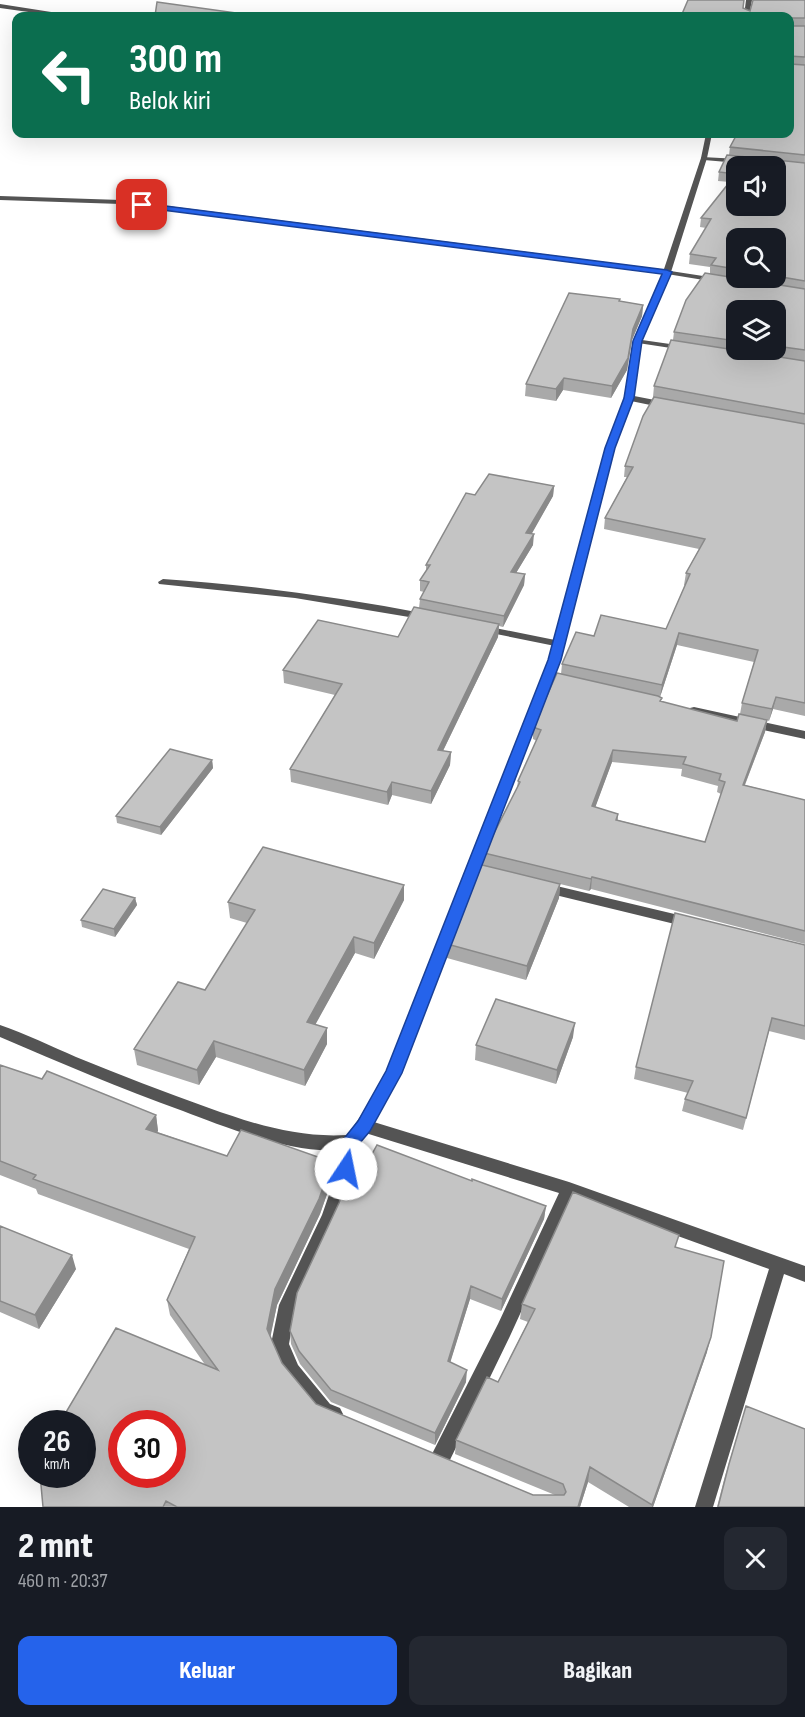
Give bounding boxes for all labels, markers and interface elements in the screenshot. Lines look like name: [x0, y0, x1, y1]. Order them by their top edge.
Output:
text: 300 m: [129, 34, 222, 85]
icon: left: [30, 36, 108, 114]
text: Belok kiri: [129, 85, 211, 117]
map controls: [726, 156, 786, 360]
button: sound: [726, 156, 786, 216]
pin: [116, 179, 167, 230]
icon: arrive: [125, 188, 158, 221]
button: search: [726, 228, 786, 288]
button: layers: [726, 300, 786, 360]
position arrow: [314, 1137, 378, 1201]
speed limit sign: 30: [108, 1410, 186, 1488]
text: 26: [43, 1424, 71, 1460]
text: km/h: [44, 1455, 70, 1474]
text: 2 mnt: [18, 1525, 93, 1568]
button: close: [724, 1527, 787, 1590]
text: 460 m · 20:37: [18, 1569, 107, 1593]
button: Keluar: [18, 1636, 397, 1705]
button: Bagikan: [409, 1636, 787, 1705]

